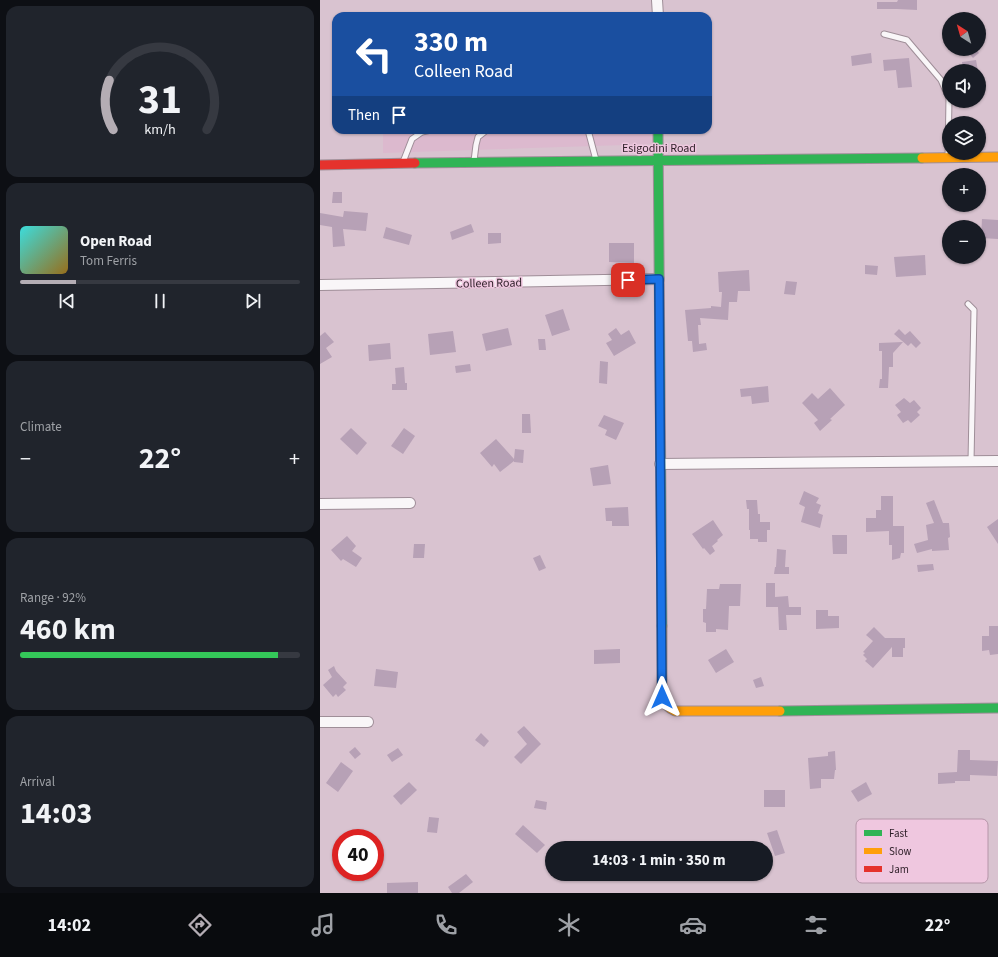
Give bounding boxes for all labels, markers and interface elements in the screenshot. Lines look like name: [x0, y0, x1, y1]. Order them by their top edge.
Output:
north arrow: [942, 12, 986, 56]
map controls: [942, 12, 986, 264]
text: 330 m: [414, 22, 488, 62]
icon: left: [348, 28, 400, 80]
text: Colleen Road: [414, 59, 513, 84]
button: sound: [942, 64, 986, 108]
text: 31: [138, 70, 182, 130]
icon: arrive: [388, 104, 410, 126]
text: Then: [348, 105, 380, 126]
button: layers: [942, 116, 986, 160]
text: km/h: [144, 118, 176, 139]
street label: Esigodini Road: [622, 140, 696, 157]
button: +: [942, 168, 986, 212]
button: −: [942, 220, 986, 264]
text: Open Road: [80, 231, 152, 252]
text: Tom Ferris: [80, 252, 137, 270]
pin: [611, 263, 645, 297]
icon: arrive: [617, 269, 639, 291]
street label: Colleen Road: [456, 274, 522, 293]
icon: previous: [56, 290, 78, 312]
icon: pause: [149, 290, 171, 312]
icon: next: [242, 290, 264, 312]
text: Climate: [20, 418, 62, 436]
text: 22°: [139, 437, 181, 480]
text: −: [20, 443, 31, 475]
text: +: [289, 443, 300, 475]
text: Range · 92%: [20, 589, 86, 607]
text: 460 km: [20, 608, 116, 651]
position arrow: [641, 676, 683, 718]
text: Arrival: [20, 773, 55, 791]
text: 14:03: [20, 792, 92, 835]
legend: [856, 819, 988, 883]
text: Fast: [889, 826, 908, 841]
speed limit sign: 40: [332, 829, 384, 881]
text: Slow: [889, 844, 912, 859]
text: 14:03 · 1 min · 350 m: [592, 850, 726, 871]
text: Jam: [889, 862, 909, 877]
icon: directions: [186, 911, 214, 939]
icon: music: [309, 911, 337, 939]
icon: phone: [432, 911, 460, 939]
icon: climate: [555, 911, 583, 939]
icon: car: [679, 911, 707, 939]
icon: filters: [802, 911, 830, 939]
text: 14:02: [48, 913, 91, 938]
text: 22°: [925, 913, 950, 938]

